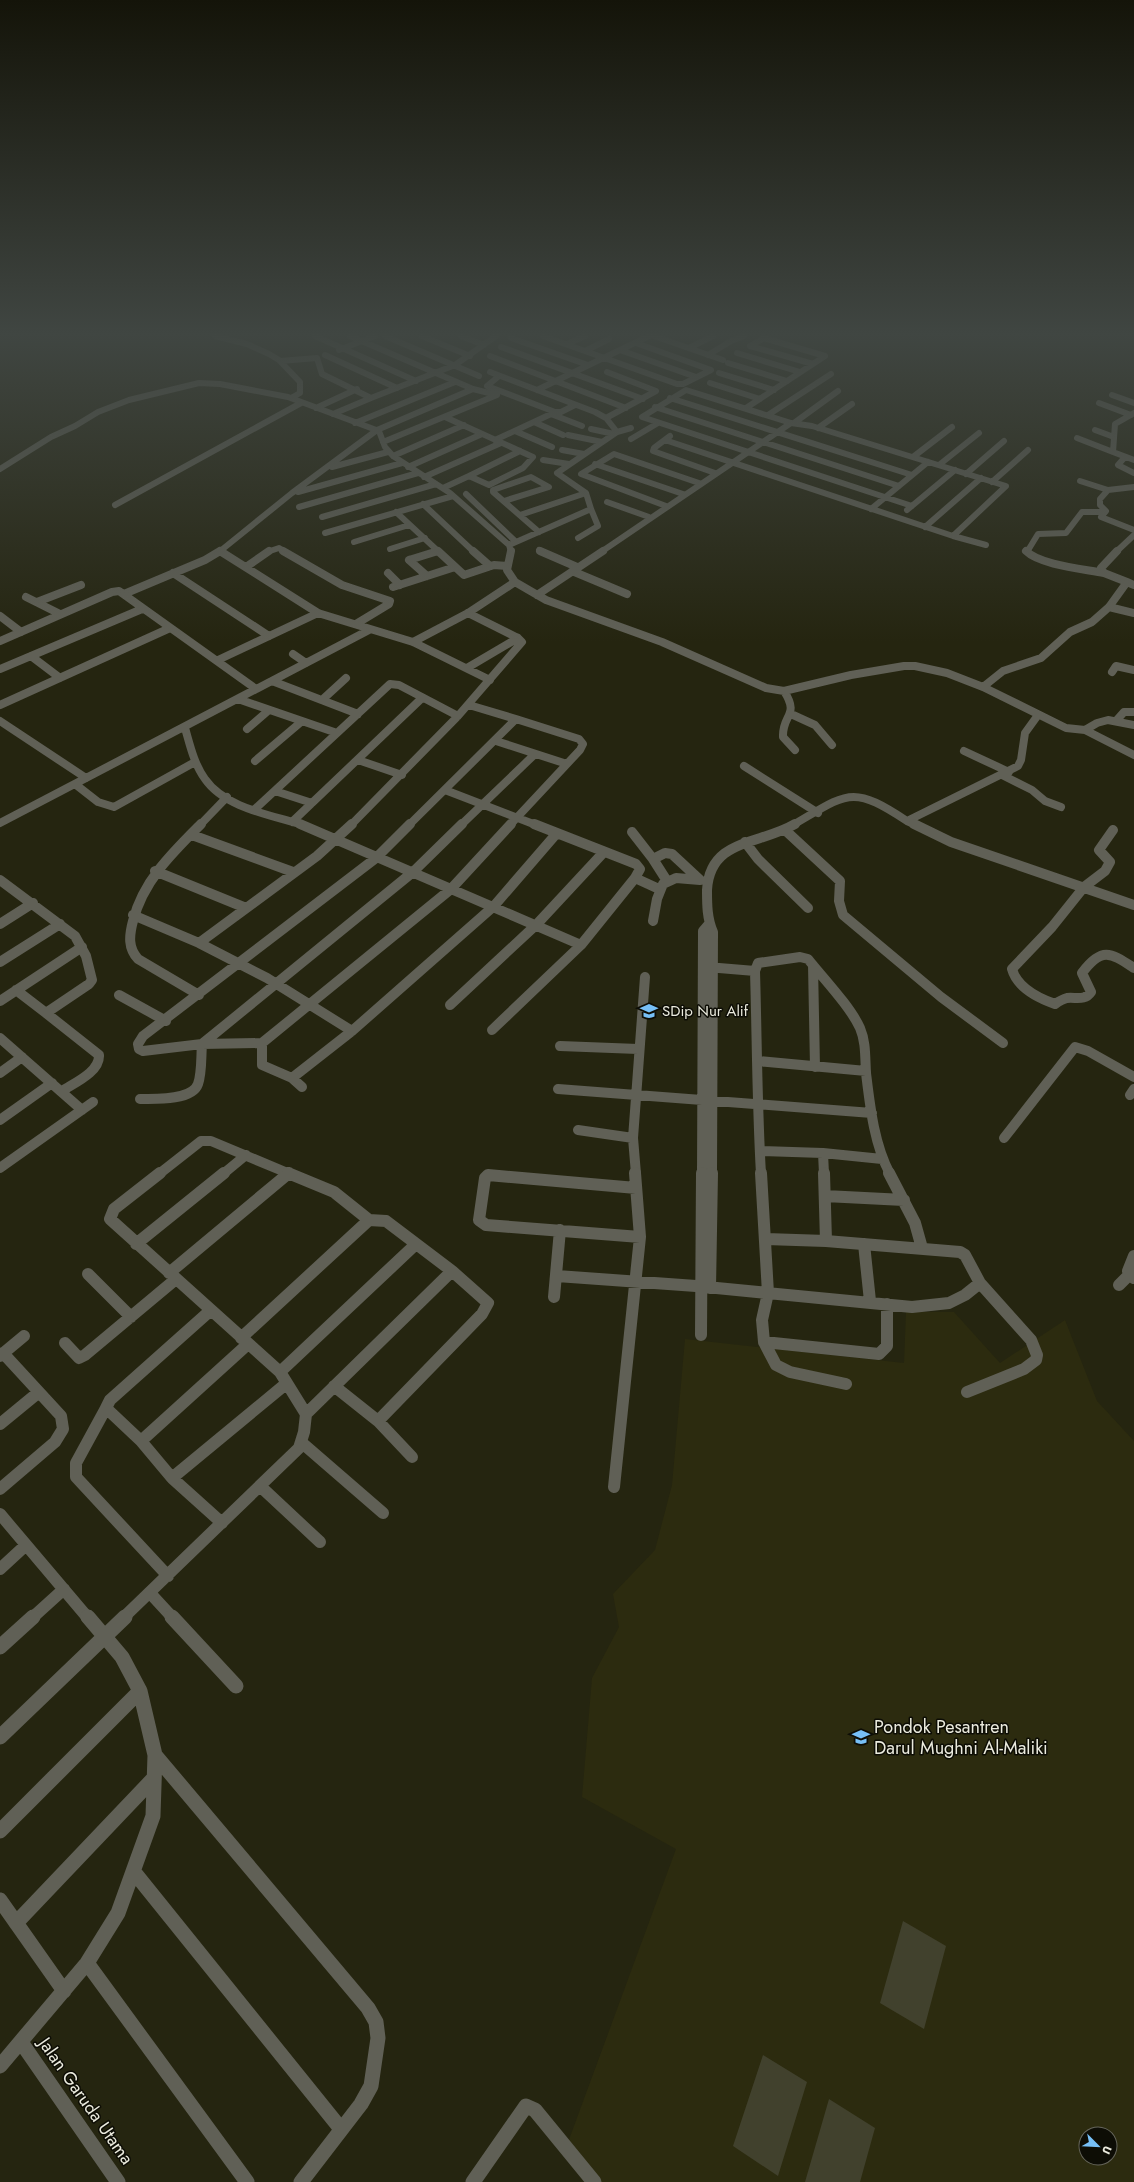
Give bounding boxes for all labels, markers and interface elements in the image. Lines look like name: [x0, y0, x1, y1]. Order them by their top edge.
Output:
place label: SDip Nur Alif: [662, 1000, 749, 1022]
school or university icon: SDip Nur Alif: [639, 1001, 659, 1021]
place label: Pondok Pesantren Darul Mughni Al-Maliki: [874, 1714, 1048, 1761]
school or university icon: Pondok Pesantren Darul Mughni Al-Maliki: [851, 1727, 871, 1747]
street label: Jalan Garuda Utama: [31, 2030, 140, 2170]
north arrow: [1078, 2126, 1118, 2166]
text: U: [1098, 2143, 1116, 2157]

